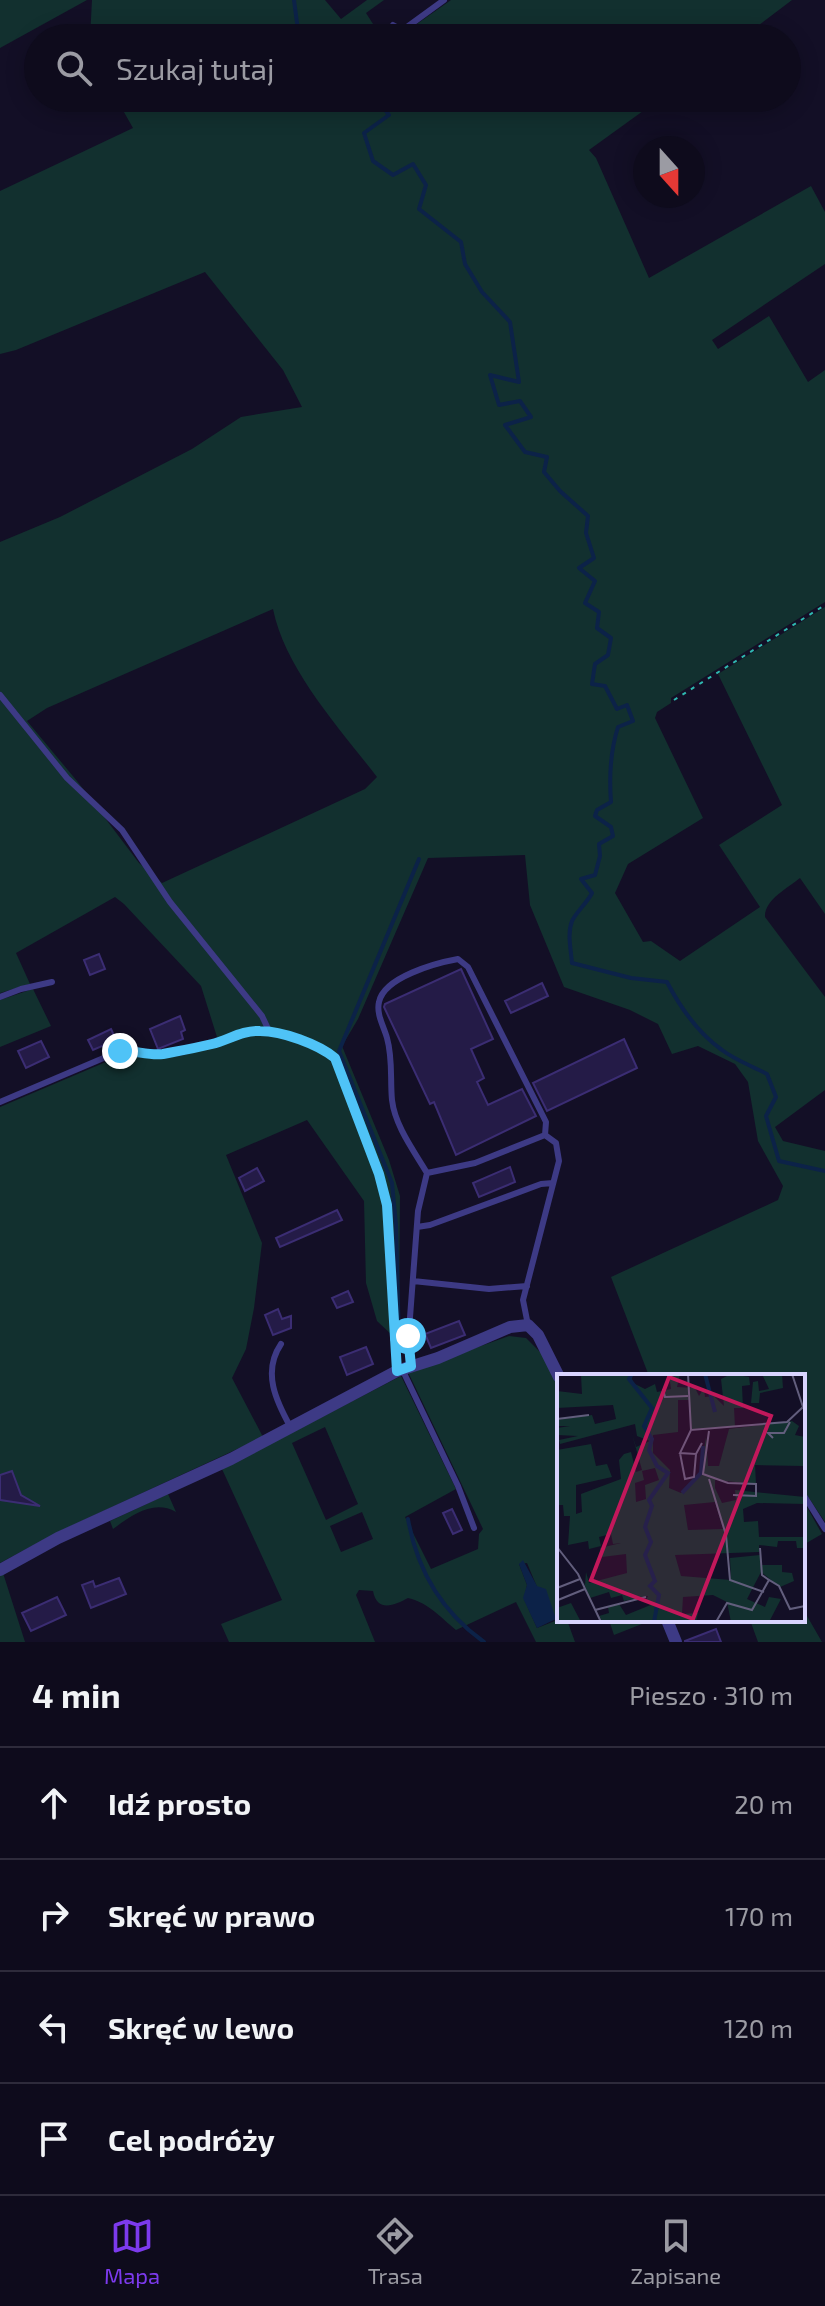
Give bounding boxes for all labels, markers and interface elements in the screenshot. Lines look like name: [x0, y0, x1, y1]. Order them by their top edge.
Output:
search box: [24, 24, 801, 112]
icon: search: [52, 46, 96, 90]
text: Szukaj tutaj: [116, 50, 275, 86]
north arrow: [633, 136, 705, 208]
route end: [102, 1033, 138, 1069]
route start: [390, 1318, 426, 1354]
inset map: [557, 1374, 805, 1622]
text: 4 min: [32, 1674, 121, 1715]
text: Pieszo · 310 m: [629, 1679, 793, 1710]
icon: ahead: [32, 1781, 76, 1825]
text: Idź prosto: [108, 1785, 251, 1821]
text: 20 m: [734, 1788, 793, 1819]
icon: right: [32, 1893, 76, 1937]
text: Skręć w prawo: [108, 1897, 315, 1933]
text: 170 m: [725, 1900, 793, 1931]
icon: left: [32, 2005, 76, 2049]
text: Skręć w lewo: [108, 2009, 294, 2045]
text: 120 m: [724, 2012, 793, 2043]
icon: arrive: [32, 2117, 76, 2161]
text: Cel podróży: [108, 2121, 275, 2157]
tab: Mapa: [104, 2214, 160, 2288]
tab: Trasa: [368, 2214, 423, 2288]
tab: Zapisane: [630, 2214, 721, 2288]

